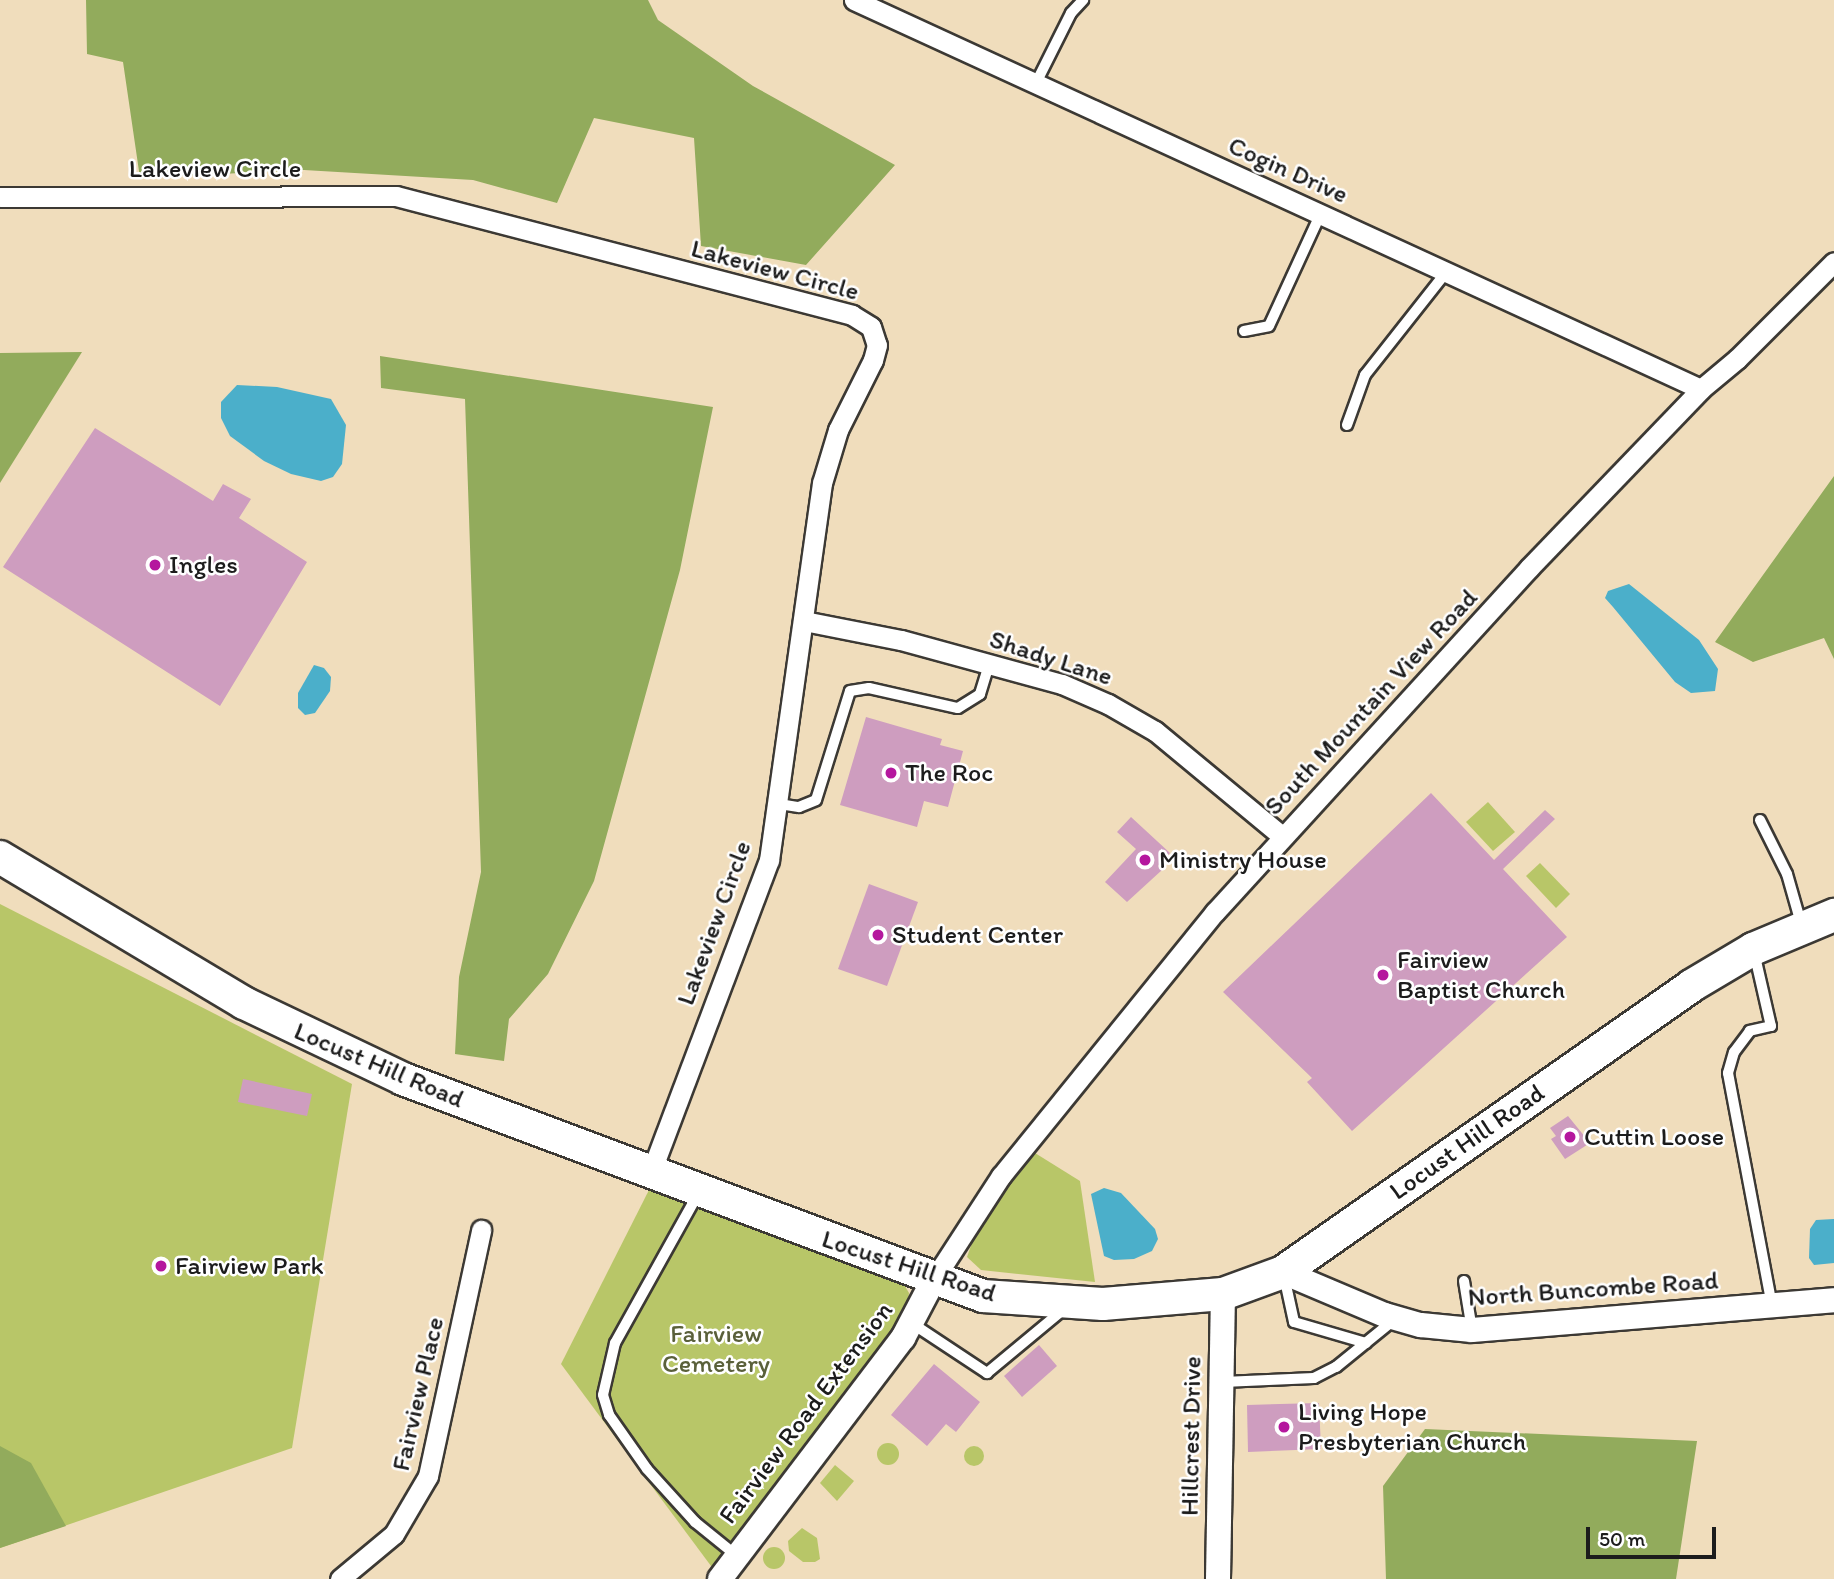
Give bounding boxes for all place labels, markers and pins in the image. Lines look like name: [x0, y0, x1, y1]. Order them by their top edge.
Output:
place label: Ingles: [169, 549, 238, 581]
marker: Ingles: [147, 557, 163, 573]
place label: The Roc: [905, 757, 993, 789]
marker: The Roc: [883, 765, 899, 781]
place label: Ministry House: [1159, 844, 1327, 876]
marker: Ministry House: [1137, 852, 1153, 868]
place label: Student Center: [892, 919, 1064, 951]
marker: Student Center: [870, 927, 886, 943]
place label: Fairview Baptist Church: [1397, 944, 1566, 1006]
marker: Fairview Baptist Church: [1375, 967, 1391, 983]
place label: Cuttin Loose: [1584, 1121, 1724, 1153]
marker: Cuttin Loose: [1562, 1129, 1578, 1145]
place label: Fairview Park: [175, 1250, 324, 1282]
marker: Fairview Park: [153, 1258, 169, 1274]
place label: Living Hope Presbyterian Church: [1298, 1396, 1527, 1458]
marker: Living Hope Presbyterian Church: [1276, 1419, 1292, 1435]

